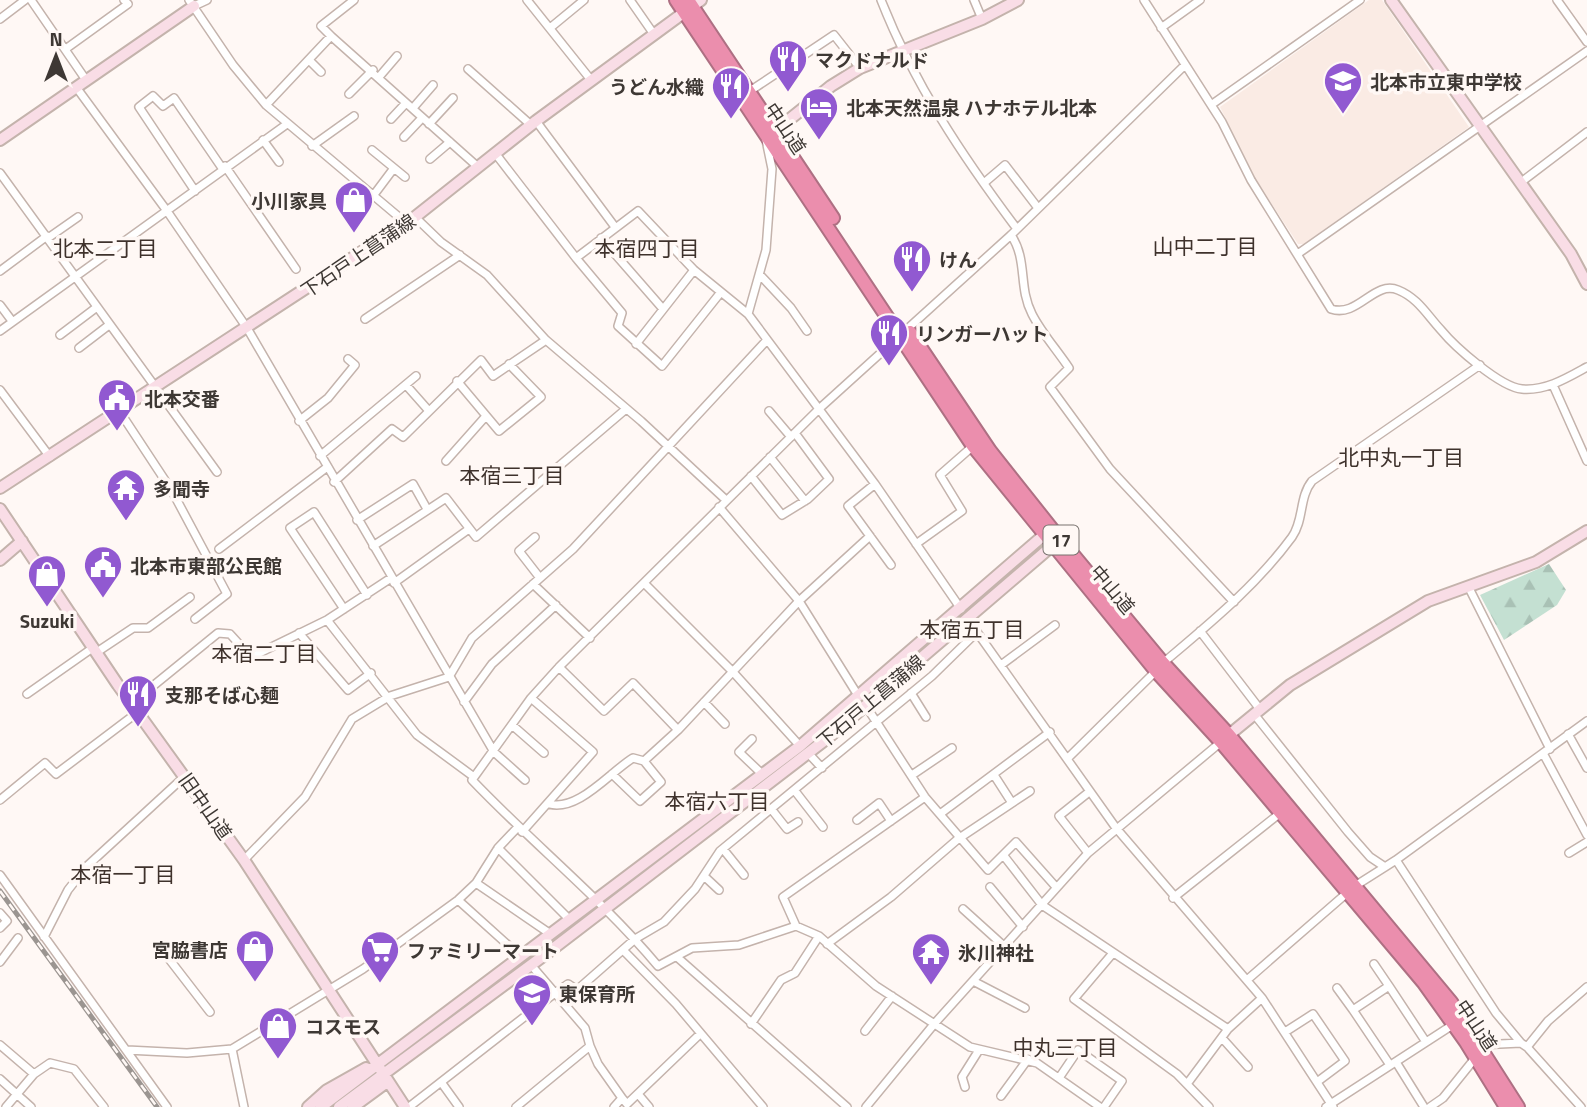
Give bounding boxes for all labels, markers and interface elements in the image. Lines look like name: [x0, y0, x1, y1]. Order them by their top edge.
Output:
north arrow: [21, 21, 91, 91]
text: N: [49, 24, 63, 53]
restaurant icon: マクドナルド: [767, 38, 809, 93]
place label: マクドナルド: [815, 45, 929, 74]
school or university icon: 北本市立東中学校: [1322, 60, 1364, 115]
restaurant icon: うどん水織: [710, 65, 752, 120]
place label: 北本市立東中学校: [1370, 67, 1522, 96]
place label: うどん水織: [609, 72, 704, 101]
hotel icon: 北本天然温泉 ハナホテル北本: [798, 86, 840, 141]
place label: 北本天然温泉 ハナホテル北本: [846, 93, 1097, 122]
street label: 中山道: [758, 96, 814, 160]
shop icon: 小川家具: [333, 179, 375, 234]
place label: 小川家具: [251, 186, 327, 215]
street label: 下石戸上菖蒲線: [295, 206, 421, 304]
district label: 山中二丁目: [1153, 230, 1258, 262]
district label: 北本二丁目: [53, 232, 158, 264]
district label: 本宿四丁目: [595, 232, 700, 264]
restaurant icon: けん: [891, 238, 933, 293]
place label: けん: [939, 245, 977, 274]
restaurant icon: リンガーハット: [868, 312, 910, 367]
place label: リンガーハット: [916, 319, 1049, 348]
public building icon: 北本交番: [96, 377, 138, 432]
place label: 北本交番: [144, 384, 220, 413]
district label: 北中丸一丁目: [1338, 441, 1464, 473]
district label: 本宿三丁目: [460, 459, 565, 491]
temple icon: 多聞寺: [105, 467, 147, 522]
place label: 多聞寺: [153, 474, 210, 503]
road number: 17: [1044, 526, 1078, 554]
public building icon: 北本市東部公民館: [82, 544, 124, 599]
place label: 北本市東部公民館: [130, 551, 282, 580]
shop icon: Suzuki: [26, 553, 68, 608]
street label: 中山道: [1084, 558, 1142, 620]
place label: Suzuki: [20, 606, 74, 635]
district label: 本宿五丁目: [920, 613, 1025, 645]
district label: 本宿二丁目: [212, 637, 317, 669]
street label: 下石戸上菖蒲線: [810, 647, 930, 755]
restaurant icon: 支那そば心麺: [117, 673, 159, 728]
place label: 支那そば心麺: [165, 680, 279, 709]
street label: 旧中山道: [172, 767, 240, 845]
district label: 本宿六丁目: [665, 785, 770, 817]
district label: 本宿一丁目: [71, 858, 176, 890]
shop icon: 宮脇書店: [234, 928, 276, 983]
supermarket icon: ファミリーマート: [359, 929, 401, 984]
temple icon: 氷川神社: [910, 931, 952, 986]
place label: 宮脇書店: [152, 935, 228, 964]
place label: ファミリーマート: [407, 936, 559, 965]
place label: 氷川神社: [958, 938, 1034, 967]
school or university icon: 東保育所: [511, 972, 553, 1027]
place label: 東保育所: [559, 979, 635, 1008]
street label: 中山道: [1449, 993, 1505, 1057]
shop icon: コスモス: [257, 1005, 299, 1060]
place label: コスモス: [305, 1012, 381, 1041]
district label: 中丸三丁目: [1013, 1031, 1118, 1063]

